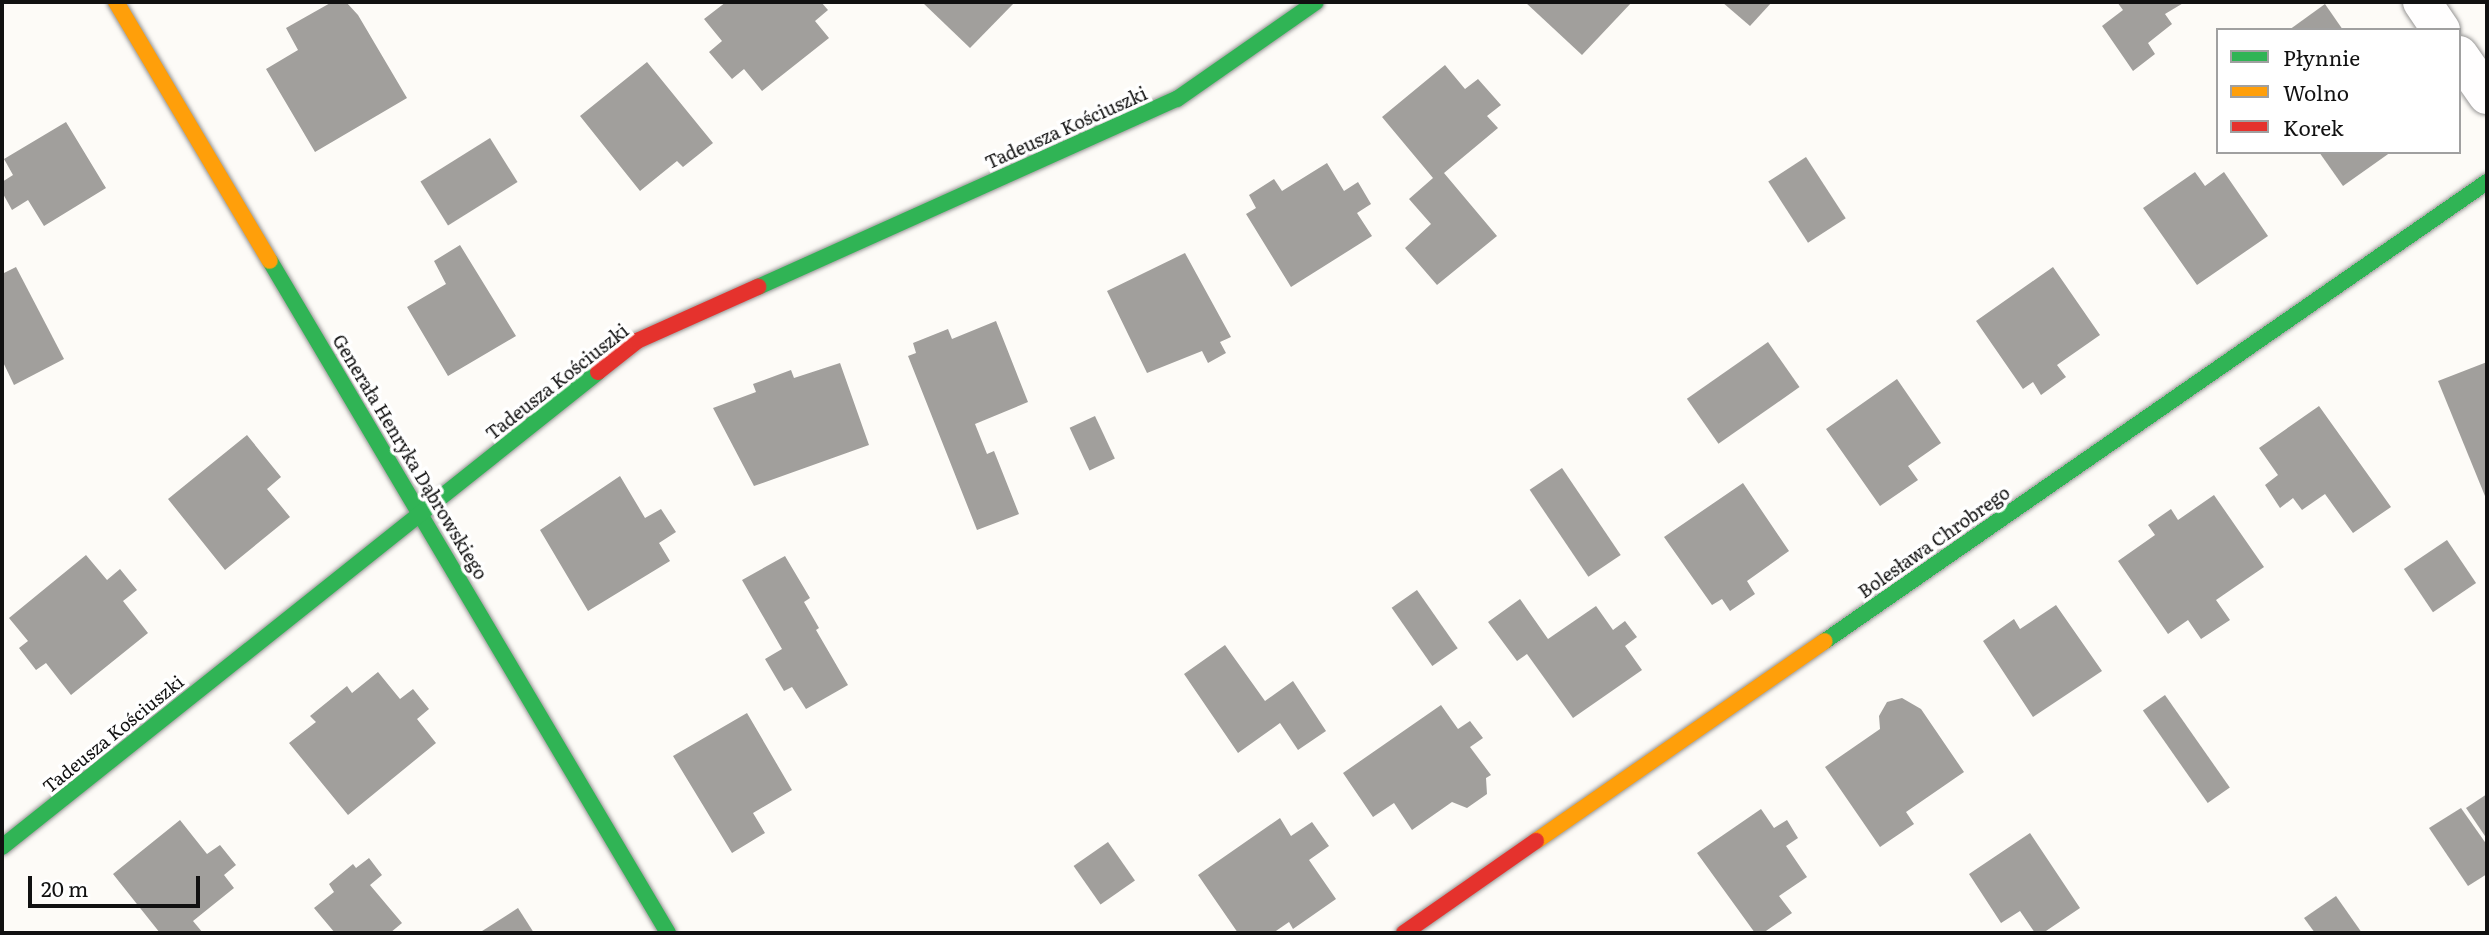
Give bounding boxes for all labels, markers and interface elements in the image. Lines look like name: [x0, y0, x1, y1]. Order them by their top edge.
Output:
legend: [2216, 28, 2461, 154]
text: Płynnie: [2283, 41, 2360, 72]
text: Wolno: [2283, 76, 2349, 107]
street label: Tadeusza Kościuszki: [982, 83, 1150, 173]
text: Korek: [2283, 111, 2344, 142]
street label: Tadeusza Kościuszki: [481, 320, 633, 444]
street label: Generała Henryka Dąbrowskiego: [328, 331, 492, 583]
street label: Bolesława Chrobrego: [1854, 482, 2014, 602]
street label: Tadeusza Kościuszki: [38, 671, 188, 797]
scale bar: [32, 862, 203, 906]
text: 20 m: [41, 872, 88, 903]

